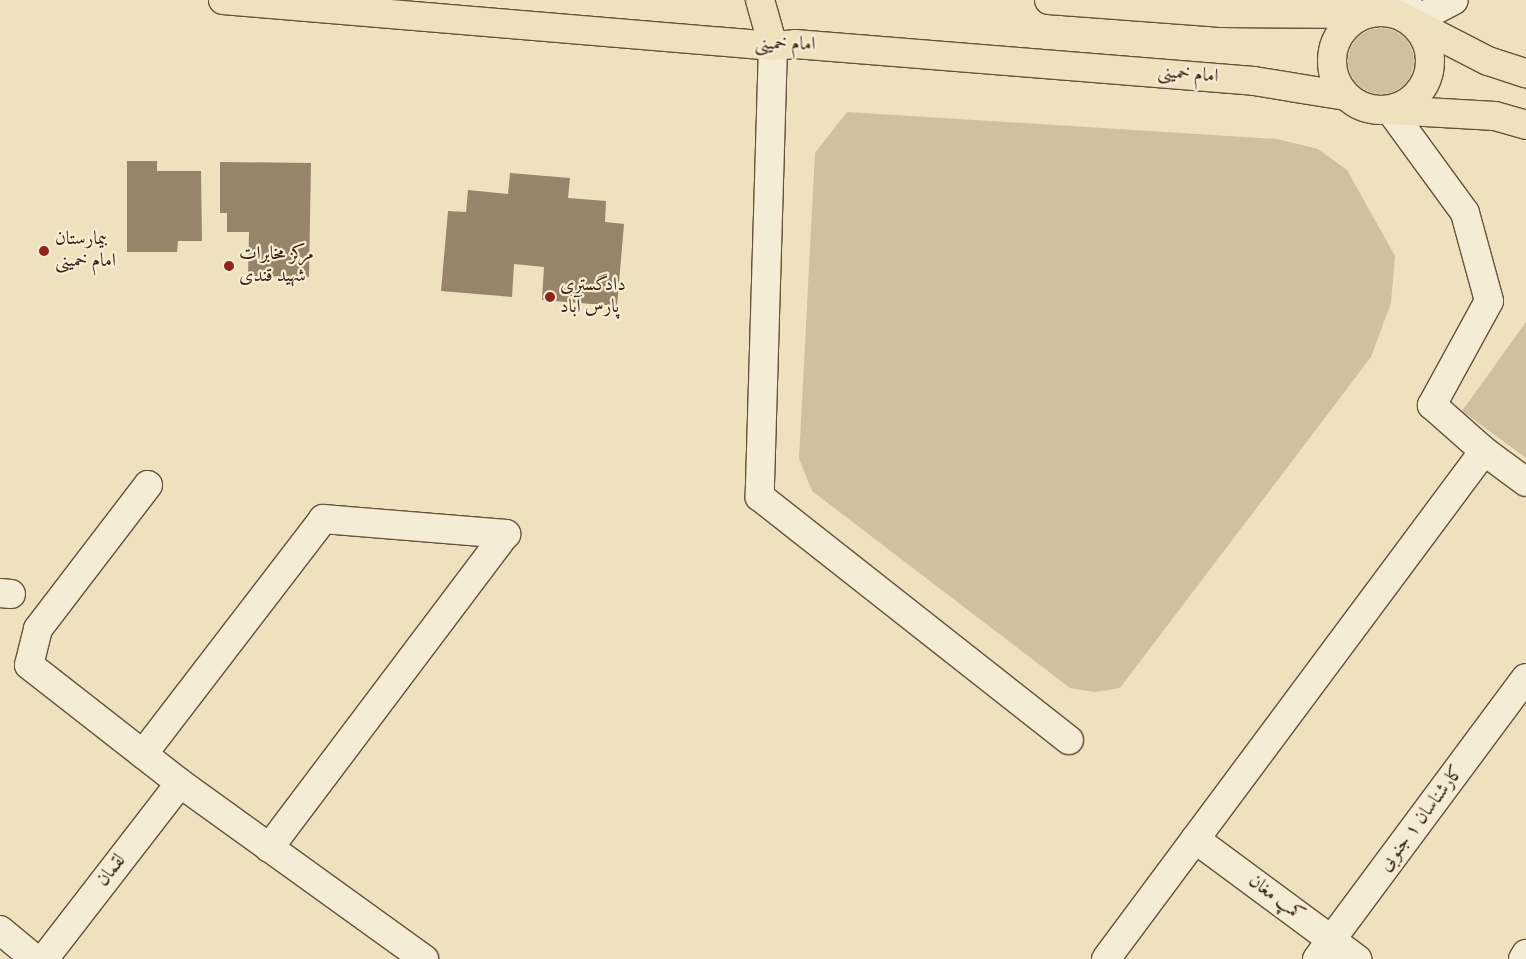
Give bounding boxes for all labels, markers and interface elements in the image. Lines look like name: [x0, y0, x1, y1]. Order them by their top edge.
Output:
street label: امام خمینی: [754, 33, 816, 57]
street label: امام خمینی: [1157, 61, 1219, 89]
place label: بیمارستان امام خمینی: [55, 229, 116, 273]
marker: بیمارستان امام خمینی: [37, 244, 51, 258]
place label: مرکز مخابرات شهید قندی: [239, 244, 314, 288]
marker: مرکز مخابرات شهید قندی: [223, 260, 235, 272]
place label: دادگستری پارس آباد: [560, 275, 626, 319]
marker: دادگستری پارس آباد: [544, 291, 556, 303]
street label: کارشناسان ۱ جنوبی: [1375, 762, 1469, 876]
street label: لقمان: [92, 850, 132, 892]
street label: کمپ مغان: [1243, 870, 1309, 928]

